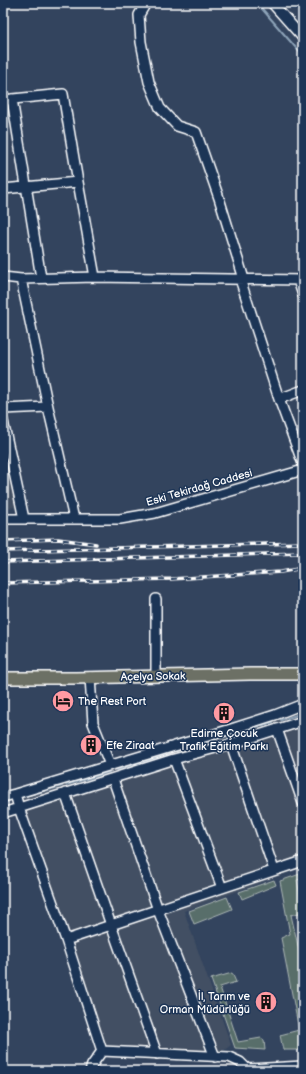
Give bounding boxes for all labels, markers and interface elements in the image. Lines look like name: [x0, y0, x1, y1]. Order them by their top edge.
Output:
street label: Eski Tekirdağ Caddesi: [144, 466, 254, 509]
street label: Açelya Sokak: [121, 669, 186, 684]
hotel icon: The Rest Port: [50, 688, 76, 714]
place label: The Rest Port: [78, 695, 147, 708]
building icon: Edirne Çocuk Trafik Eğitim Parkı: [211, 700, 237, 726]
place label: Edirne Çocuk Trafik Eğitim Parkı: [180, 727, 268, 753]
building icon: Efe Ziraat: [78, 732, 104, 758]
place label: Efe Ziraat: [106, 739, 155, 752]
building icon: İl, Tarım ve Orman Müdürlüğü: [253, 989, 279, 1015]
place label: İl, Tarım ve Orman Müdürlüğü: [160, 990, 250, 1016]

